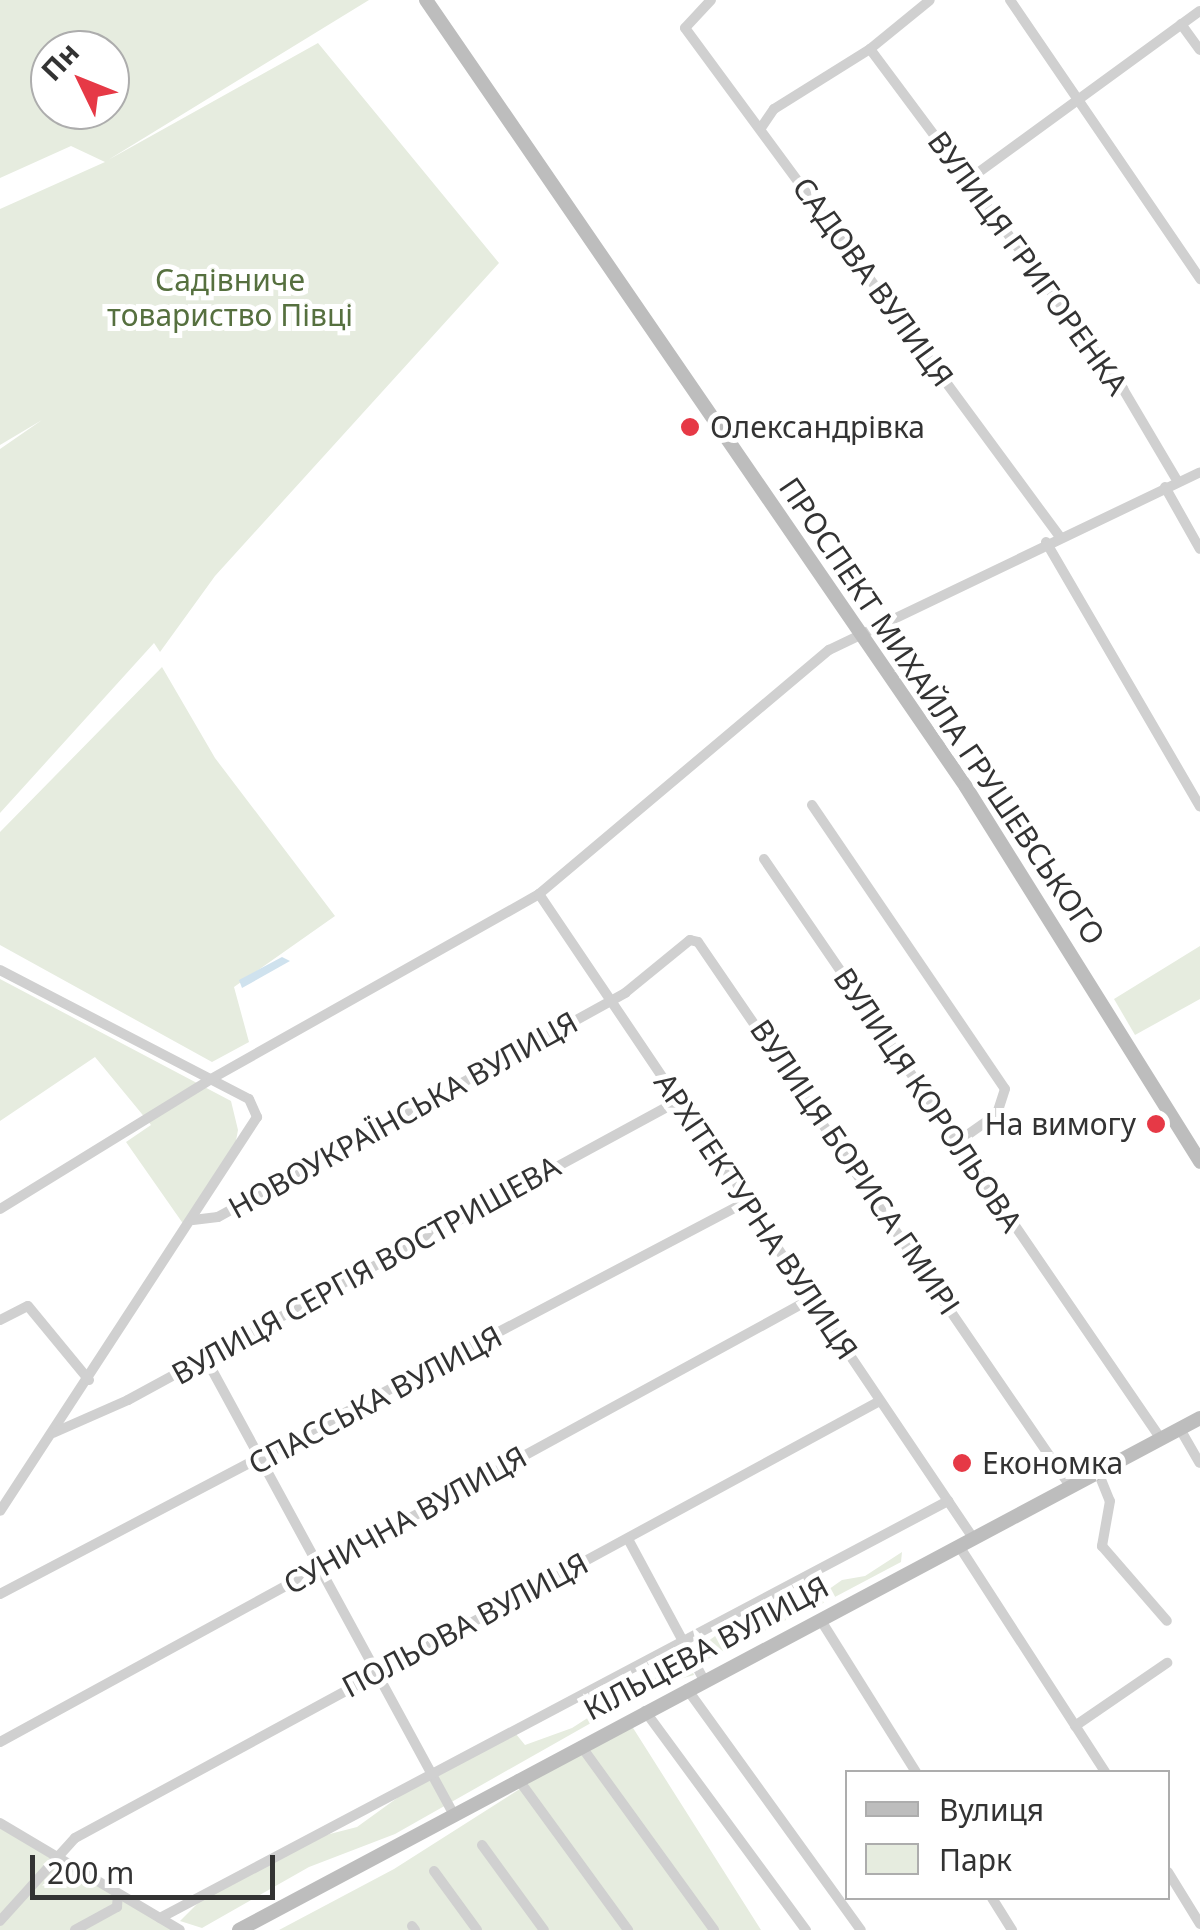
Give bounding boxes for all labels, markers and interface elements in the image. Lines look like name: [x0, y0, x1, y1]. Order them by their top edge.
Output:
north arrow: [30, 30, 130, 130]
text: Пн: [32, 33, 87, 88]
street label: ВУЛИЦЯ ГРИГОРЕНКА: [920, 124, 1136, 402]
street label: САДОВА ВУЛИЦЯ: [785, 170, 961, 394]
park label: Садівниче товариство Півці: [107, 262, 353, 332]
place label: Олександрівка: [710, 409, 925, 445]
marker: Олександрівка: [679, 416, 701, 438]
street label: ПРОСПЕКТ МИХАЙЛА ГРУШЕВСЬКОГО: [772, 471, 1112, 951]
street label: ВУЛИЦЯ КОРОЛЬОВА: [826, 961, 1030, 1239]
street label: НОВОУКРАЇНСЬКА ВУЛИЦЯ: [222, 1004, 584, 1226]
street label: ВУЛИЦЯ БОРИСА ГМИРІ: [743, 1013, 967, 1321]
street label: АРХІТЕКТУРНА ВУЛИЦЯ: [647, 1066, 865, 1366]
place label: На вимогу: [984, 1106, 1136, 1142]
marker: На вимогу: [1145, 1113, 1167, 1135]
street label: ВУЛИЦЯ СЕРГІЯ ВОСТРИШЕВА: [166, 1148, 566, 1392]
street label: СПАССЬКА ВУЛИЦЯ: [242, 1318, 508, 1482]
street label: СУНИЧНА ВУЛИЦЯ: [277, 1438, 533, 1602]
place label: Економка: [982, 1445, 1123, 1481]
marker: Економка: [951, 1452, 973, 1474]
street label: ПОЛЬОВА ВУЛИЦЯ: [336, 1545, 594, 1705]
street label: КІЛЬЦЕВА ВУЛИЦЯ: [577, 1568, 835, 1728]
legend: [845, 1770, 1170, 1900]
text: Вулиця: [939, 1789, 1044, 1830]
scale bar: [35, 1835, 280, 1897]
text: Парк: [939, 1839, 1012, 1880]
text: 200 m: [47, 1852, 134, 1893]

